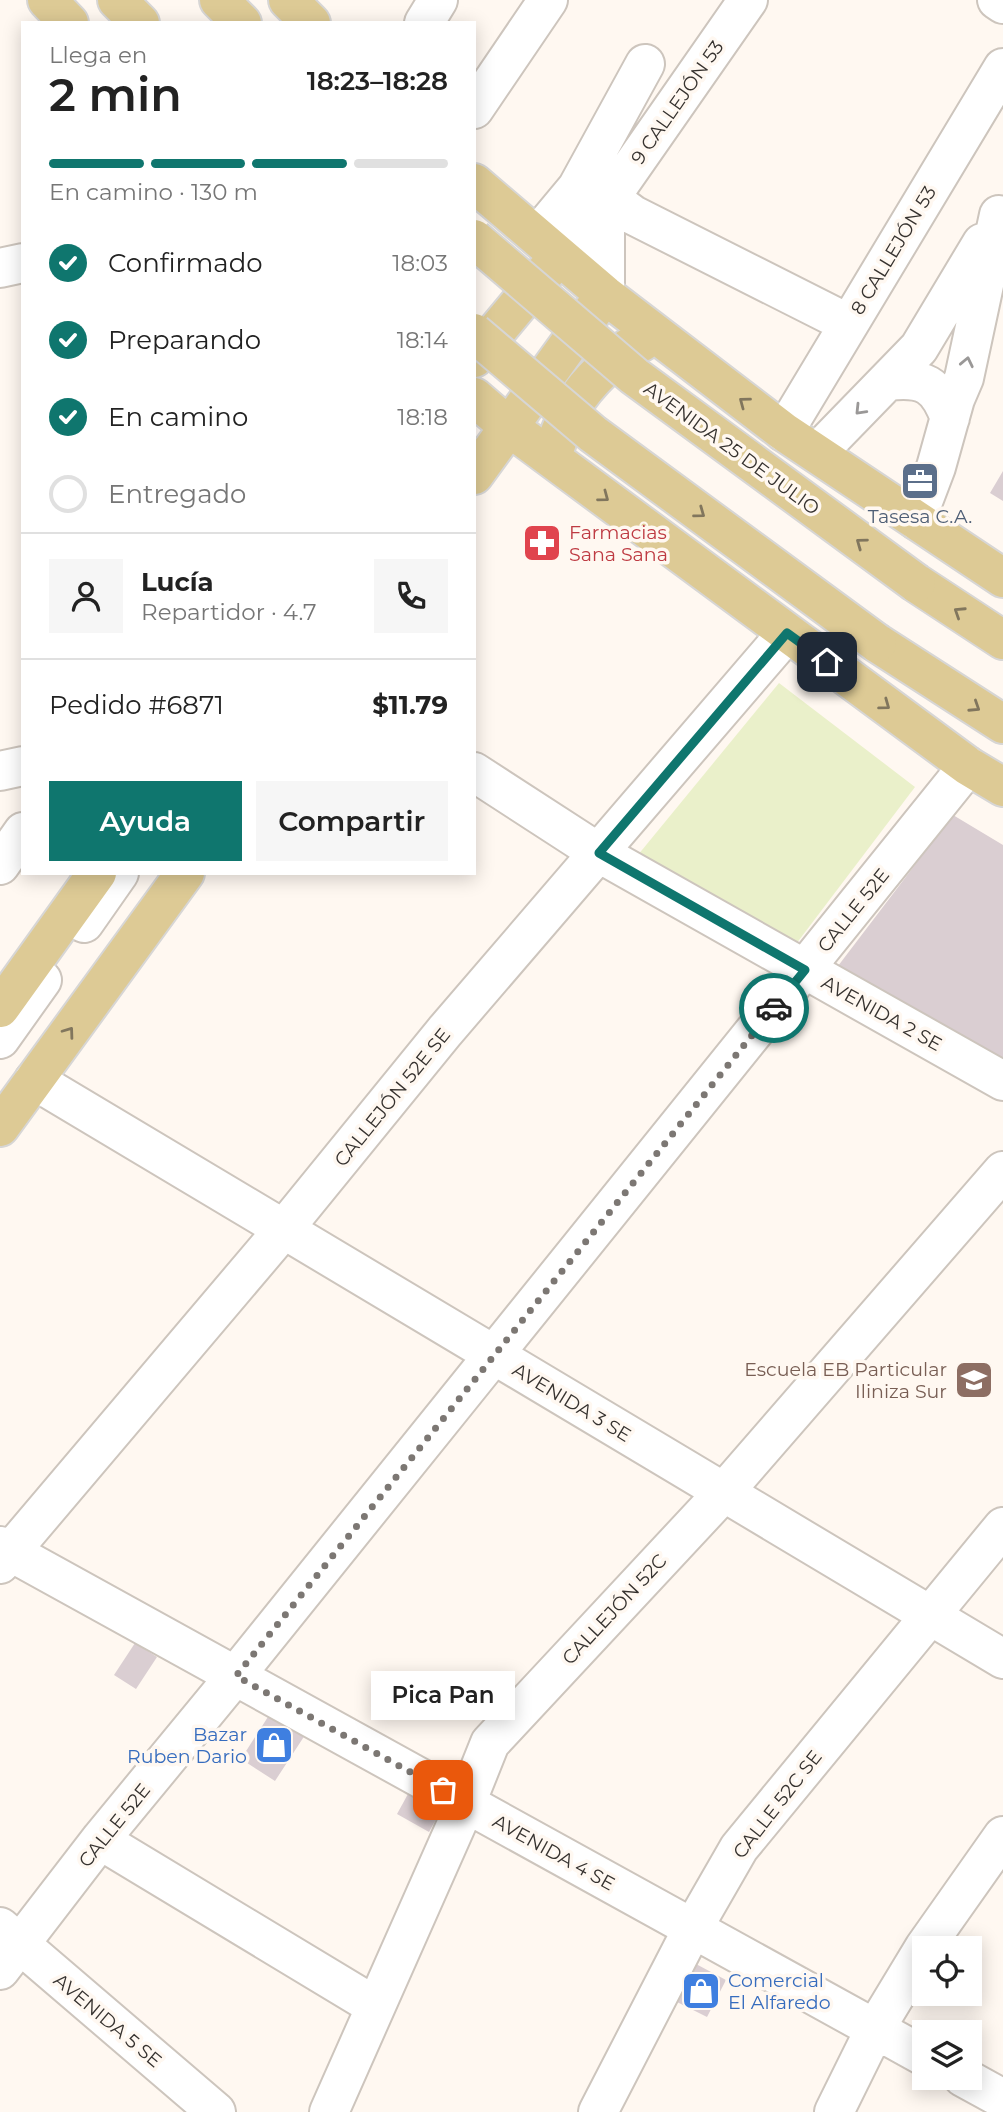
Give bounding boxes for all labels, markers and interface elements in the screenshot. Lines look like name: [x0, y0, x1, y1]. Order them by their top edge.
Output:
street label: 9 CALLEJÓN 53: [626, 36, 729, 169]
text: Llega en: [49, 41, 147, 69]
text: 18:23–18:28: [307, 65, 448, 97]
text: 2 min: [49, 66, 182, 123]
text: En camino · 130 m: [49, 178, 258, 206]
street label: 8 CALLEJÓN 53: [846, 182, 941, 319]
icon: check: [49, 244, 87, 282]
text: Confirmado: [108, 247, 263, 279]
text: 18:03: [392, 249, 448, 277]
icon: check: [49, 321, 87, 359]
text: Preparando: [108, 324, 261, 356]
text: 18:14: [397, 326, 448, 354]
one-way arrow: [959, 356, 974, 368]
street label: AVENIDA 25 DE JULIO: [639, 377, 824, 520]
one-way arrow: [740, 397, 752, 410]
icon: check: [49, 398, 87, 436]
text: En camino: [108, 401, 248, 433]
one-way arrow: [856, 401, 869, 414]
text: 18:18: [397, 403, 448, 431]
office icon: Tasesa C.A.: [899, 460, 941, 502]
text: Entregado: [108, 478, 246, 510]
one-way arrow: [596, 489, 609, 501]
one-way arrow: [692, 505, 705, 517]
place label: Tasesa C.A.: [868, 505, 972, 528]
place label: Farmacias Sana Sana: [569, 521, 668, 566]
pharmacy icon: Farmacias Sana Sana: [521, 522, 563, 564]
one-way arrow: [856, 538, 869, 551]
button: person: [49, 559, 123, 633]
button: phone: [374, 559, 448, 633]
text: Lucía: [141, 566, 214, 598]
text: Repartidor · 4.7: [141, 598, 317, 626]
one-way arrow: [954, 607, 967, 620]
pin: [797, 632, 857, 692]
icon: home: [808, 643, 846, 681]
text: Pedido #6871: [49, 689, 224, 721]
text: $11.79: [372, 689, 448, 721]
one-way arrow: [877, 697, 890, 709]
one-way arrow: [967, 698, 980, 711]
button: Ayuda: [49, 781, 242, 861]
button: Compartir: [256, 781, 448, 861]
street label: CALLE 52E: [813, 864, 894, 957]
street label: AVENIDA 2 SE: [818, 971, 946, 1056]
courier: [739, 973, 809, 1043]
icon: car: [755, 989, 793, 1027]
street label: CALLEJÓN 52E SE: [330, 1024, 455, 1171]
one-way arrow: [61, 1027, 73, 1040]
street label: AVENIDA 3 SE: [508, 1358, 635, 1447]
place label: Escuela EB Particular Iliniza Sur: [744, 1358, 947, 1403]
school or university icon: Escuela EB Particular Iliniza Sur: [953, 1359, 995, 1401]
street label: CALLEJÓN 52C: [557, 1549, 671, 1669]
callout: Pica Pan: [371, 1671, 515, 1720]
text: Pica Pan: [391, 1681, 495, 1709]
place label: Bazar Ruben Dario: [127, 1723, 247, 1768]
shop icon: Bazar Ruben Dario: [253, 1724, 295, 1766]
street label: CALLE 52C SE: [728, 1746, 827, 1863]
pin: [413, 1760, 473, 1820]
icon: bag: [424, 1771, 462, 1809]
street label: CALLE 52E: [74, 1779, 155, 1872]
street label: AVENIDA 4 SE: [489, 1809, 619, 1895]
map controls: [912, 1936, 982, 2090]
button: locate: [912, 1936, 982, 2006]
street label: AVENIDA 5 SE: [49, 1968, 166, 2072]
place label: Comercial El Alfaredo: [728, 1969, 831, 2014]
shop icon: Comercial El Alfaredo: [680, 1970, 722, 2012]
button: layers: [912, 2020, 982, 2090]

